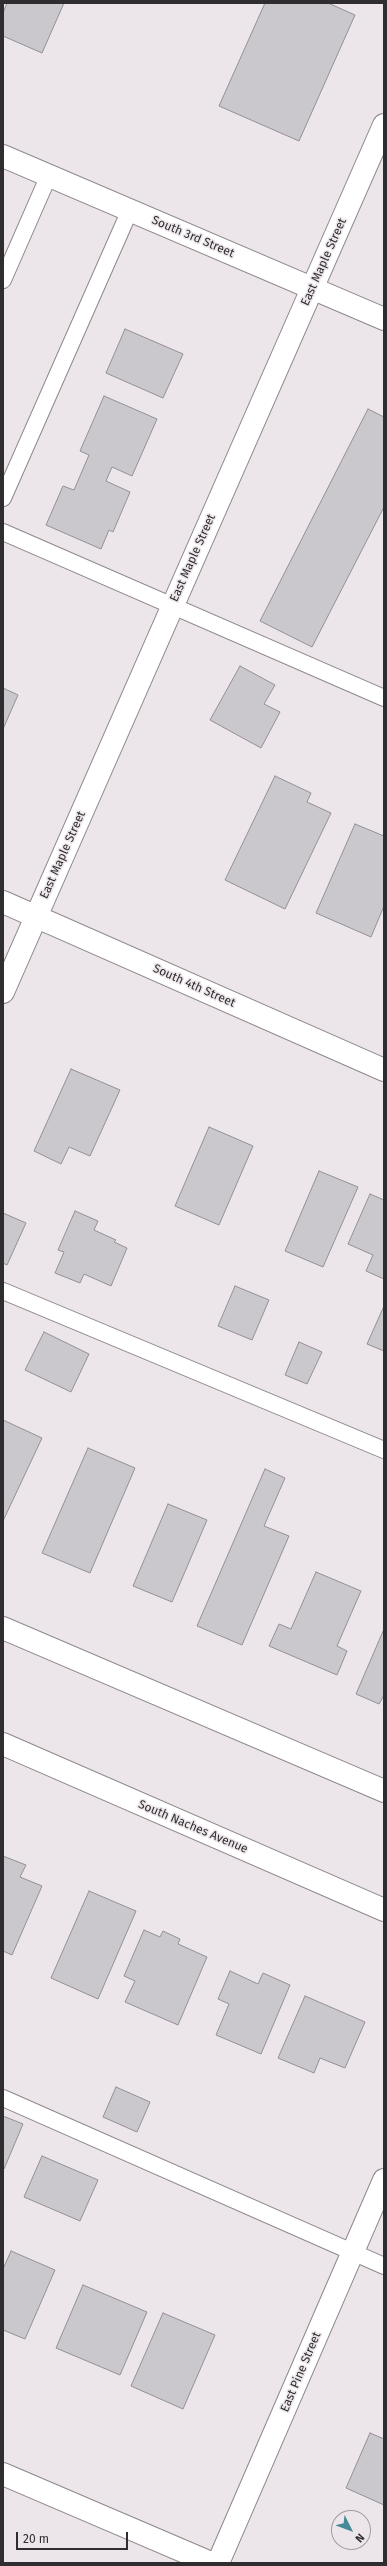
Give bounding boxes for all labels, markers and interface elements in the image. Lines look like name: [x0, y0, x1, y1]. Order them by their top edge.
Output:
street label: South 3rd Street: [150, 213, 236, 261]
street label: East Maple Street: [298, 216, 350, 308]
street label: East Maple Street: [167, 512, 219, 604]
street label: East Maple Street: [37, 809, 89, 901]
street label: South 4th Street: [151, 961, 237, 1011]
street label: South Naches Avenue: [136, 1797, 250, 1857]
street label: East Pine Street: [278, 2330, 324, 2414]
north arrow: [331, 2510, 371, 2550]
scale bar: [18, 2524, 130, 2550]
text: N: [352, 2531, 367, 2545]
text: 20 m: [23, 2532, 49, 2546]

